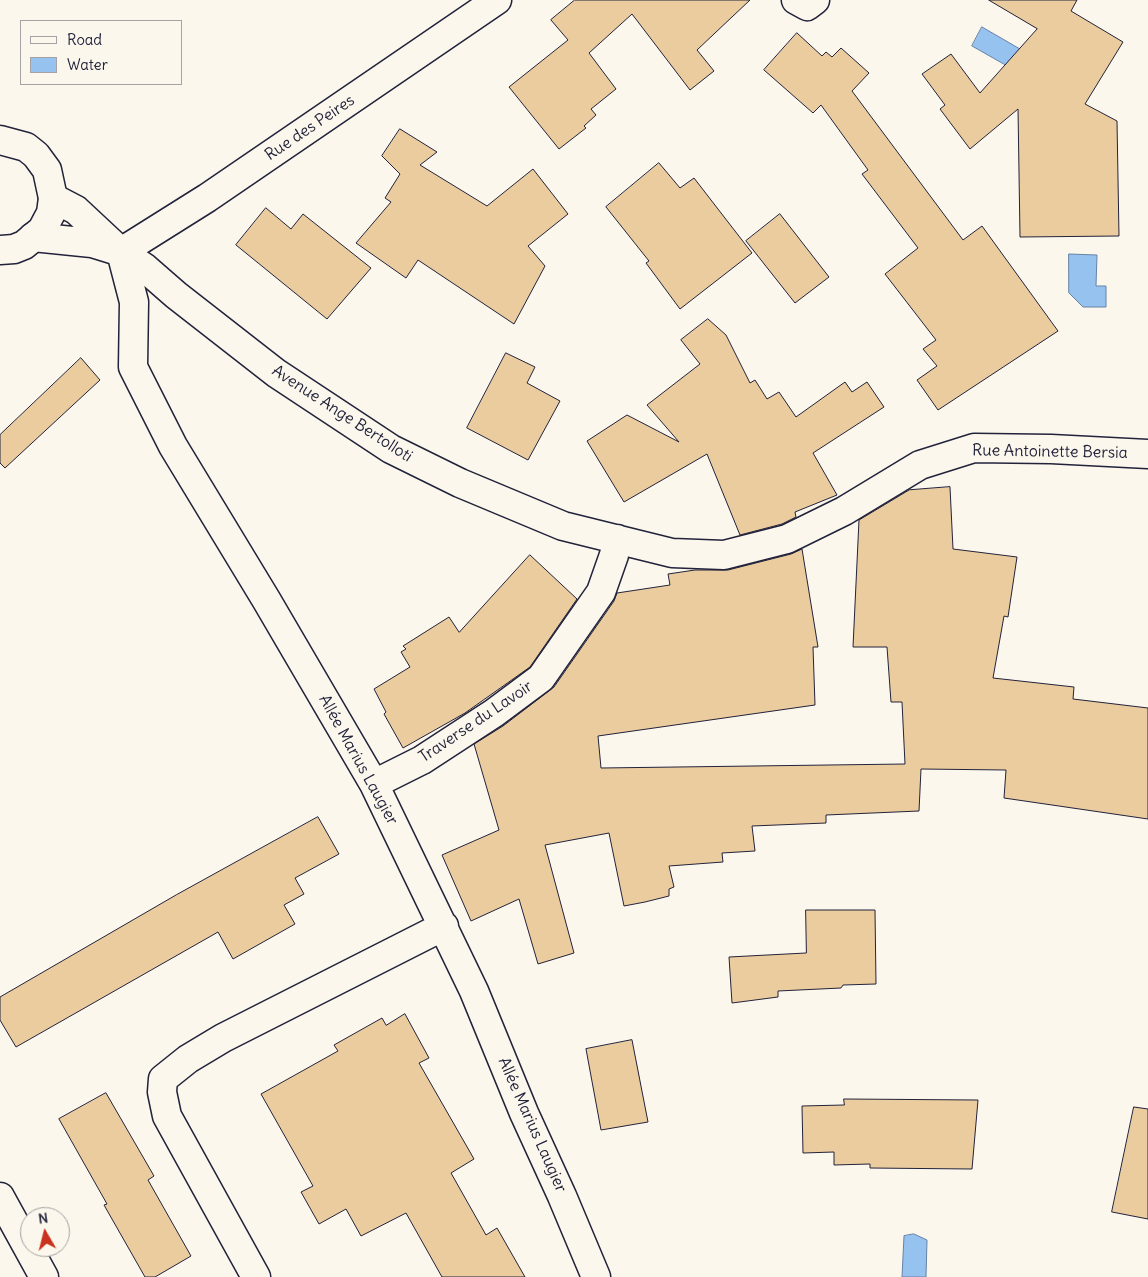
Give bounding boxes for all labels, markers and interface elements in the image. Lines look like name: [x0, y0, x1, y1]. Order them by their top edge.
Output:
legend: [20, 20, 182, 85]
text: Road: [67, 30, 102, 49]
text: Water: [67, 55, 108, 74]
street label: Rue des Peires: [262, 91, 358, 165]
street label: Avenue Ange Bertolloti: [268, 361, 416, 467]
street label: Rue Antoinette Bersia: [972, 441, 1128, 463]
street label: Traverse du Lavoir: [416, 677, 536, 767]
street label: Allée Marius Laugier: [314, 692, 402, 828]
street label: Allée Marius Laugier: [494, 1055, 570, 1195]
north arrow: [20, 1207, 70, 1257]
text: N: [37, 1209, 49, 1228]

